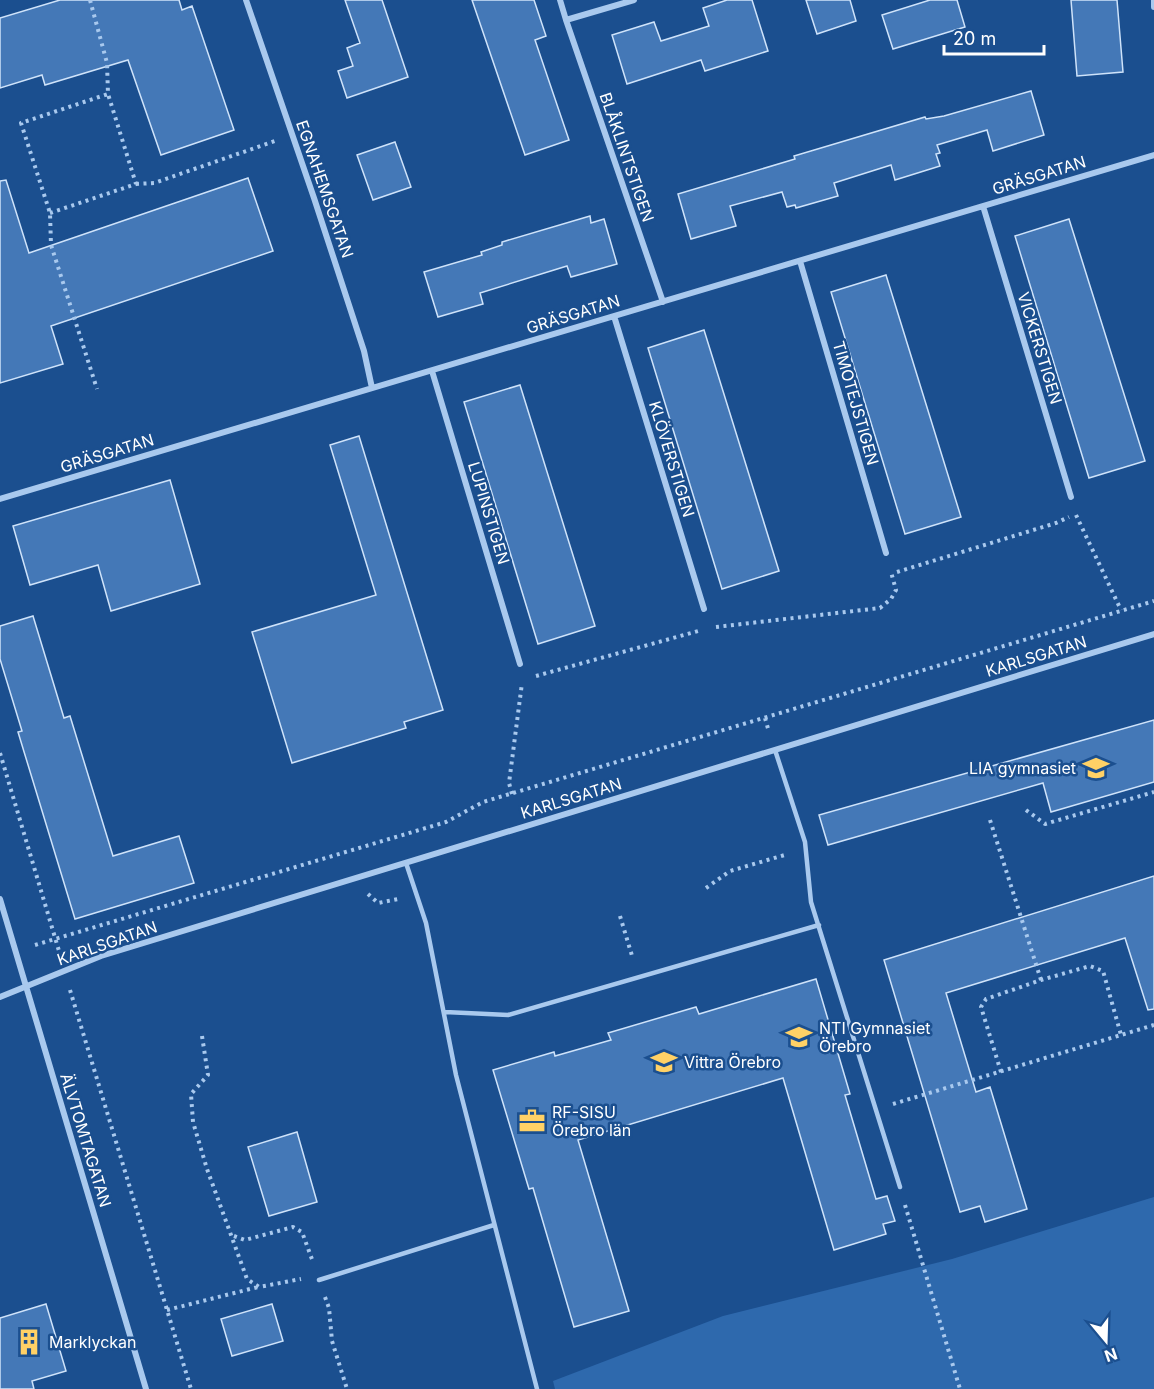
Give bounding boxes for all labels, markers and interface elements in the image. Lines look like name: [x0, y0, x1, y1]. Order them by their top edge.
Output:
scale bar: [944, 18, 1044, 56]
text: 20 m: [953, 28, 996, 49]
street label: BLÅKLINTSTIGEN: [595, 90, 659, 224]
street label: EGNAHEMSGATAN: [292, 118, 358, 260]
street label: GRÄSGATAN: [990, 151, 1088, 199]
street label: GRÄSGATAN: [524, 290, 622, 338]
street label: VICKERSTIGEN: [1013, 290, 1067, 406]
street label: TIMOTEJSTIGEN: [829, 339, 883, 467]
street label: KLÖVERSTIGEN: [645, 398, 699, 520]
street label: GRÄSGATAN: [58, 429, 156, 477]
street label: LUPINSTIGEN: [464, 459, 514, 567]
street label: KARLSGATAN: [983, 631, 1089, 681]
school or university icon: LIA gymnasiet: [1081, 753, 1111, 783]
place label: LIA gymnasiet: [969, 758, 1076, 778]
street label: KARLSGATAN: [518, 773, 624, 823]
street label: KARLSGATAN: [54, 916, 160, 970]
place label: NTI Gymnasiet Örebro: [819, 1018, 930, 1056]
school or university icon: NTI Gymnasiet Örebro: [784, 1022, 814, 1052]
school or university icon: Vittra Örebro: [649, 1047, 679, 1077]
place label: Vittra Örebro: [684, 1052, 781, 1072]
street label: ÄLVTOMTAGATAN: [56, 1070, 116, 1210]
place label: RF-SISU Örebro län: [552, 1102, 631, 1140]
office icon: RF-SISU Örebro län: [517, 1106, 547, 1136]
north arrow: [1076, 1311, 1136, 1371]
building icon: Marklyckan: [14, 1327, 44, 1357]
place label: Marklyckan: [49, 1332, 136, 1352]
text: N: [1102, 1344, 1120, 1367]

